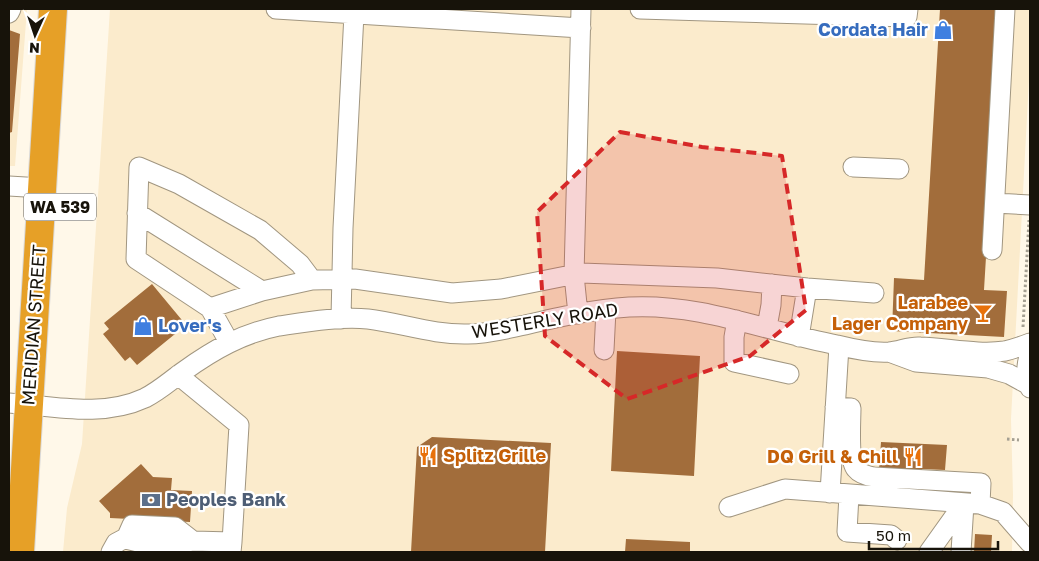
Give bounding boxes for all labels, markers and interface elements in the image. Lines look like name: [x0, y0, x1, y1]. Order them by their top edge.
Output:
north arrow: [10, 10, 60, 60]
place label: Cordata Hair: [818, 18, 928, 40]
shop icon: Cordata Hair: [932, 19, 954, 41]
text: N: [29, 40, 40, 57]
road number: WA 539: [24, 193, 96, 220]
street label: MERIDIAN STREET: [16, 244, 50, 406]
place label: Larabee Lager Company: [832, 291, 968, 334]
street label: WESTERLY ROAD: [470, 298, 620, 342]
bar icon: Larabee Lager Company: [972, 302, 994, 324]
place label: Lover's: [158, 314, 222, 336]
shop icon: Lover's: [132, 315, 154, 337]
place label: Splitz Grille: [443, 444, 546, 466]
restaurant icon: Splitz Grille: [417, 445, 439, 467]
place label: DQ Grill & Chill: [767, 445, 898, 467]
restaurant icon: DQ Grill & Chill: [902, 446, 924, 468]
place label: Peoples Bank: [166, 488, 287, 510]
bank icon: Peoples Bank: [140, 489, 162, 511]
scale bar: [869, 518, 998, 550]
text: 50 m: [876, 526, 911, 544]

